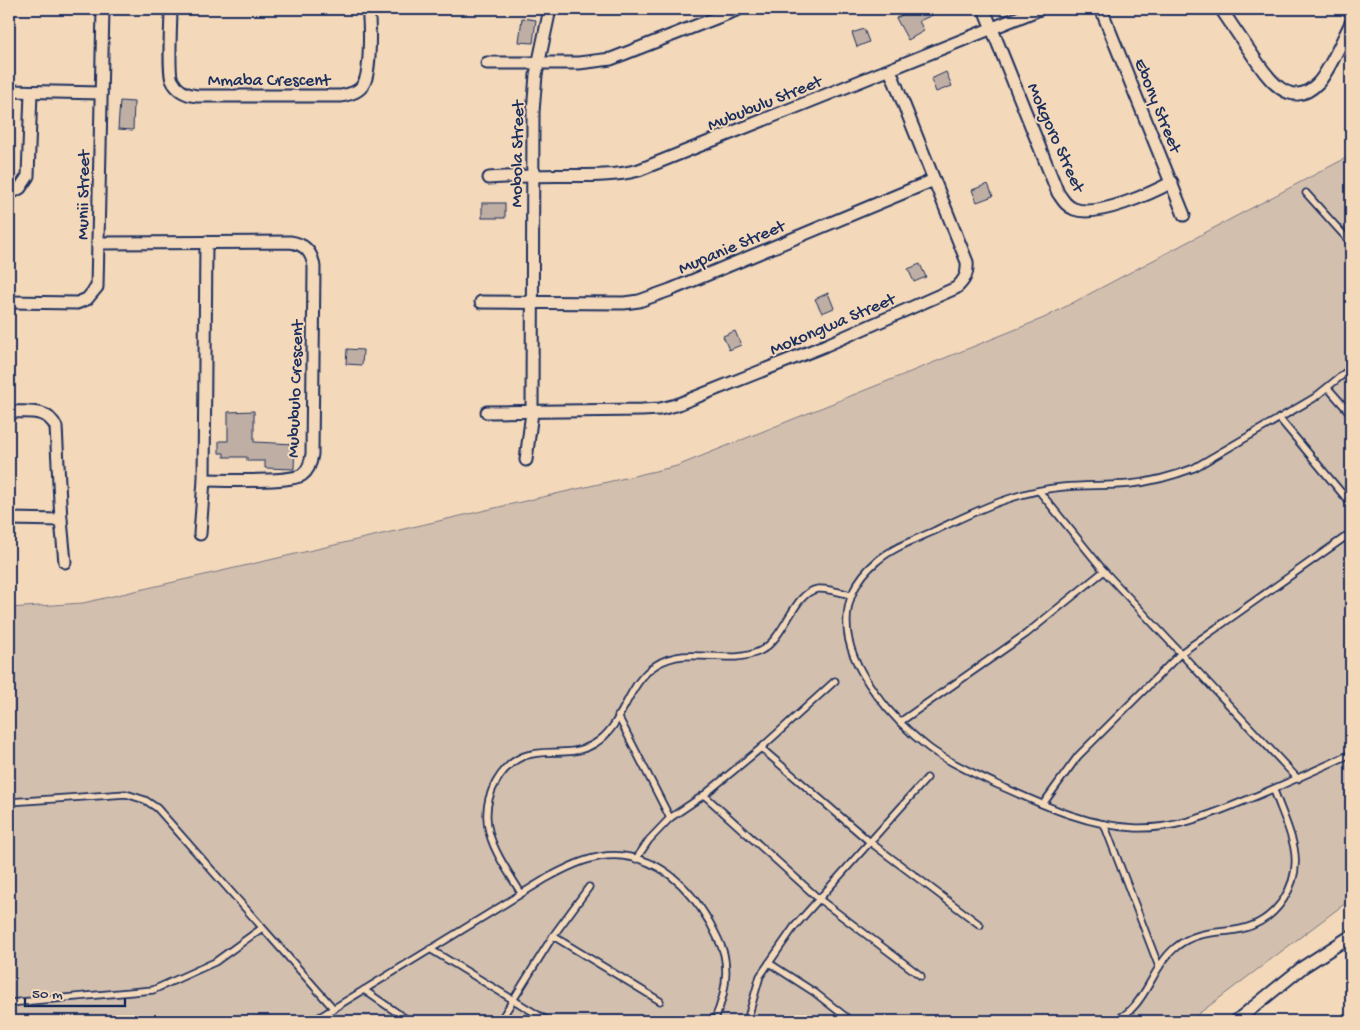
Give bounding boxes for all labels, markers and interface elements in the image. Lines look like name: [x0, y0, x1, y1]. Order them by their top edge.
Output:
street label: Ebony Street: [1128, 56, 1186, 158]
street label: Mmaba Crescent: [208, 71, 332, 92]
street label: Mububulu Street: [705, 71, 827, 137]
street label: Mokgoro Street: [1021, 80, 1089, 197]
street label: Mobola Street: [507, 99, 530, 208]
street label: Munii Street: [73, 148, 96, 240]
street label: Mupanie Street: [675, 216, 790, 280]
street label: Mokongwa Street: [767, 289, 900, 361]
street label: Mububulo Crescent: [284, 318, 309, 458]
scale bar: [25, 975, 125, 1007]
text: 50 m: [32, 986, 63, 1004]

